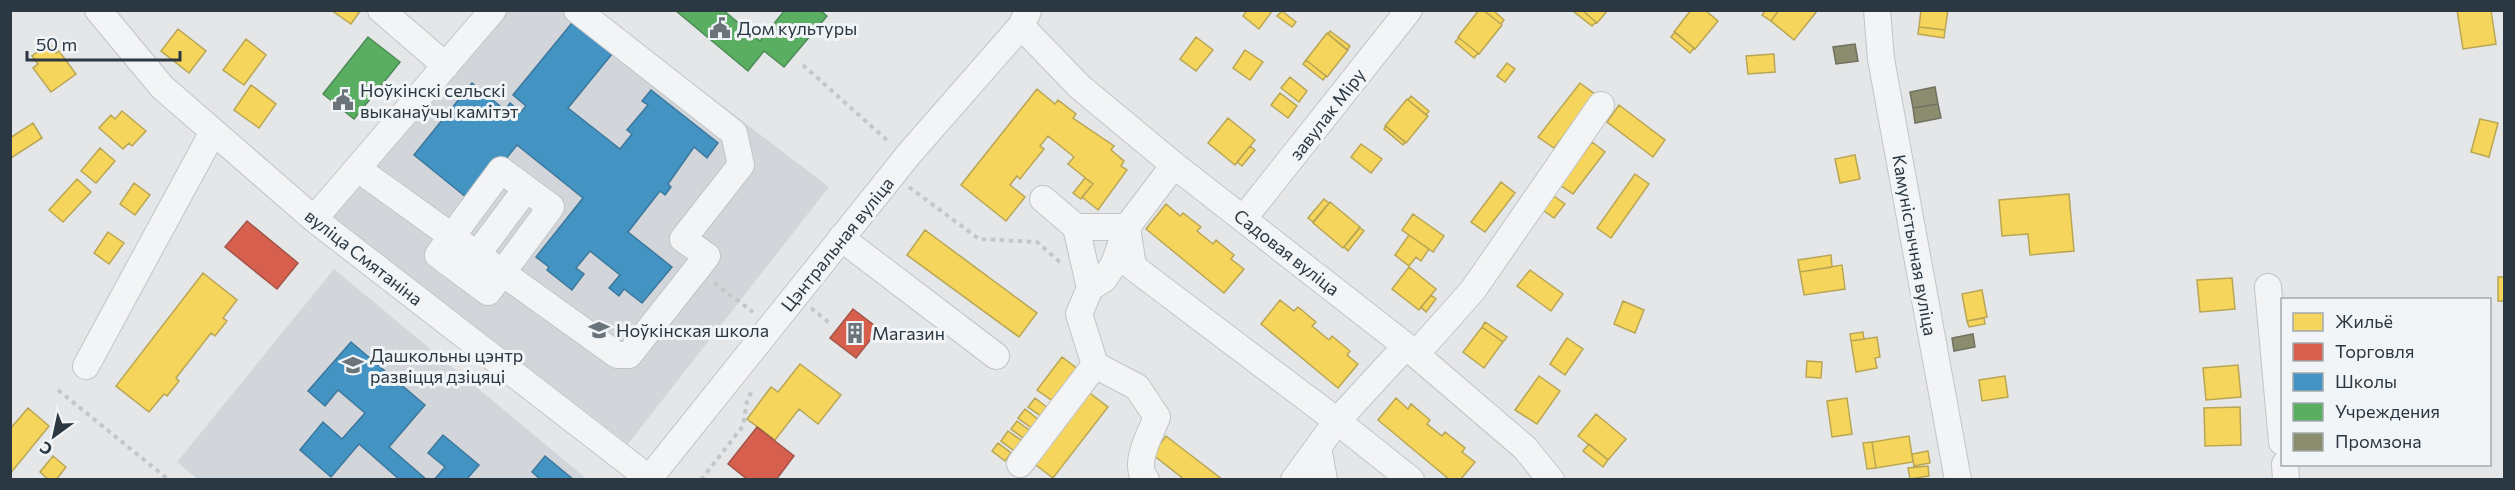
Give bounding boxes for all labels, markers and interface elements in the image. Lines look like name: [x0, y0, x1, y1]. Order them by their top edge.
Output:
public building icon: Дом культуры: [708, 16, 732, 40]
place label: Дом культуры: [737, 17, 857, 39]
scale bar: [27, 24, 180, 62]
text: 50 m: [36, 33, 77, 55]
street label: завулак Міру: [1284, 64, 1370, 164]
place label: Ноўкінскі сельскі выканаўчы камітэт: [360, 79, 519, 122]
public building icon: Ноўкінскі сельскі выканаўчы камітэт: [331, 88, 355, 112]
street label: Камуністычная вуліца: [1888, 153, 1942, 337]
street label: Цэнтральная вуліца: [776, 172, 898, 316]
street label: вуліца Смятаніна: [301, 204, 427, 310]
street label: Садовая вуліца: [1230, 204, 1344, 300]
legend: [2281, 298, 2491, 466]
text: Жильё: [2335, 310, 2393, 332]
school or university icon: Ноўкінская школа: [587, 318, 611, 342]
place label: Ноўкінская школа: [616, 319, 769, 341]
building icon: Магазин: [843, 321, 867, 345]
place label: Магазин: [872, 322, 945, 344]
text: Торговля: [2335, 340, 2414, 362]
place label: Дашкольны цэнтр развіцця дзіцяці: [370, 344, 523, 387]
school or university icon: Дашкольны цэнтр развіцця дзіцяці: [341, 353, 365, 377]
text: Школы: [2335, 370, 2397, 392]
text: Учреждения: [2335, 400, 2440, 422]
north arrow: [24, 406, 84, 466]
text: Промзона: [2335, 430, 2422, 452]
text: С: [36, 438, 55, 460]

